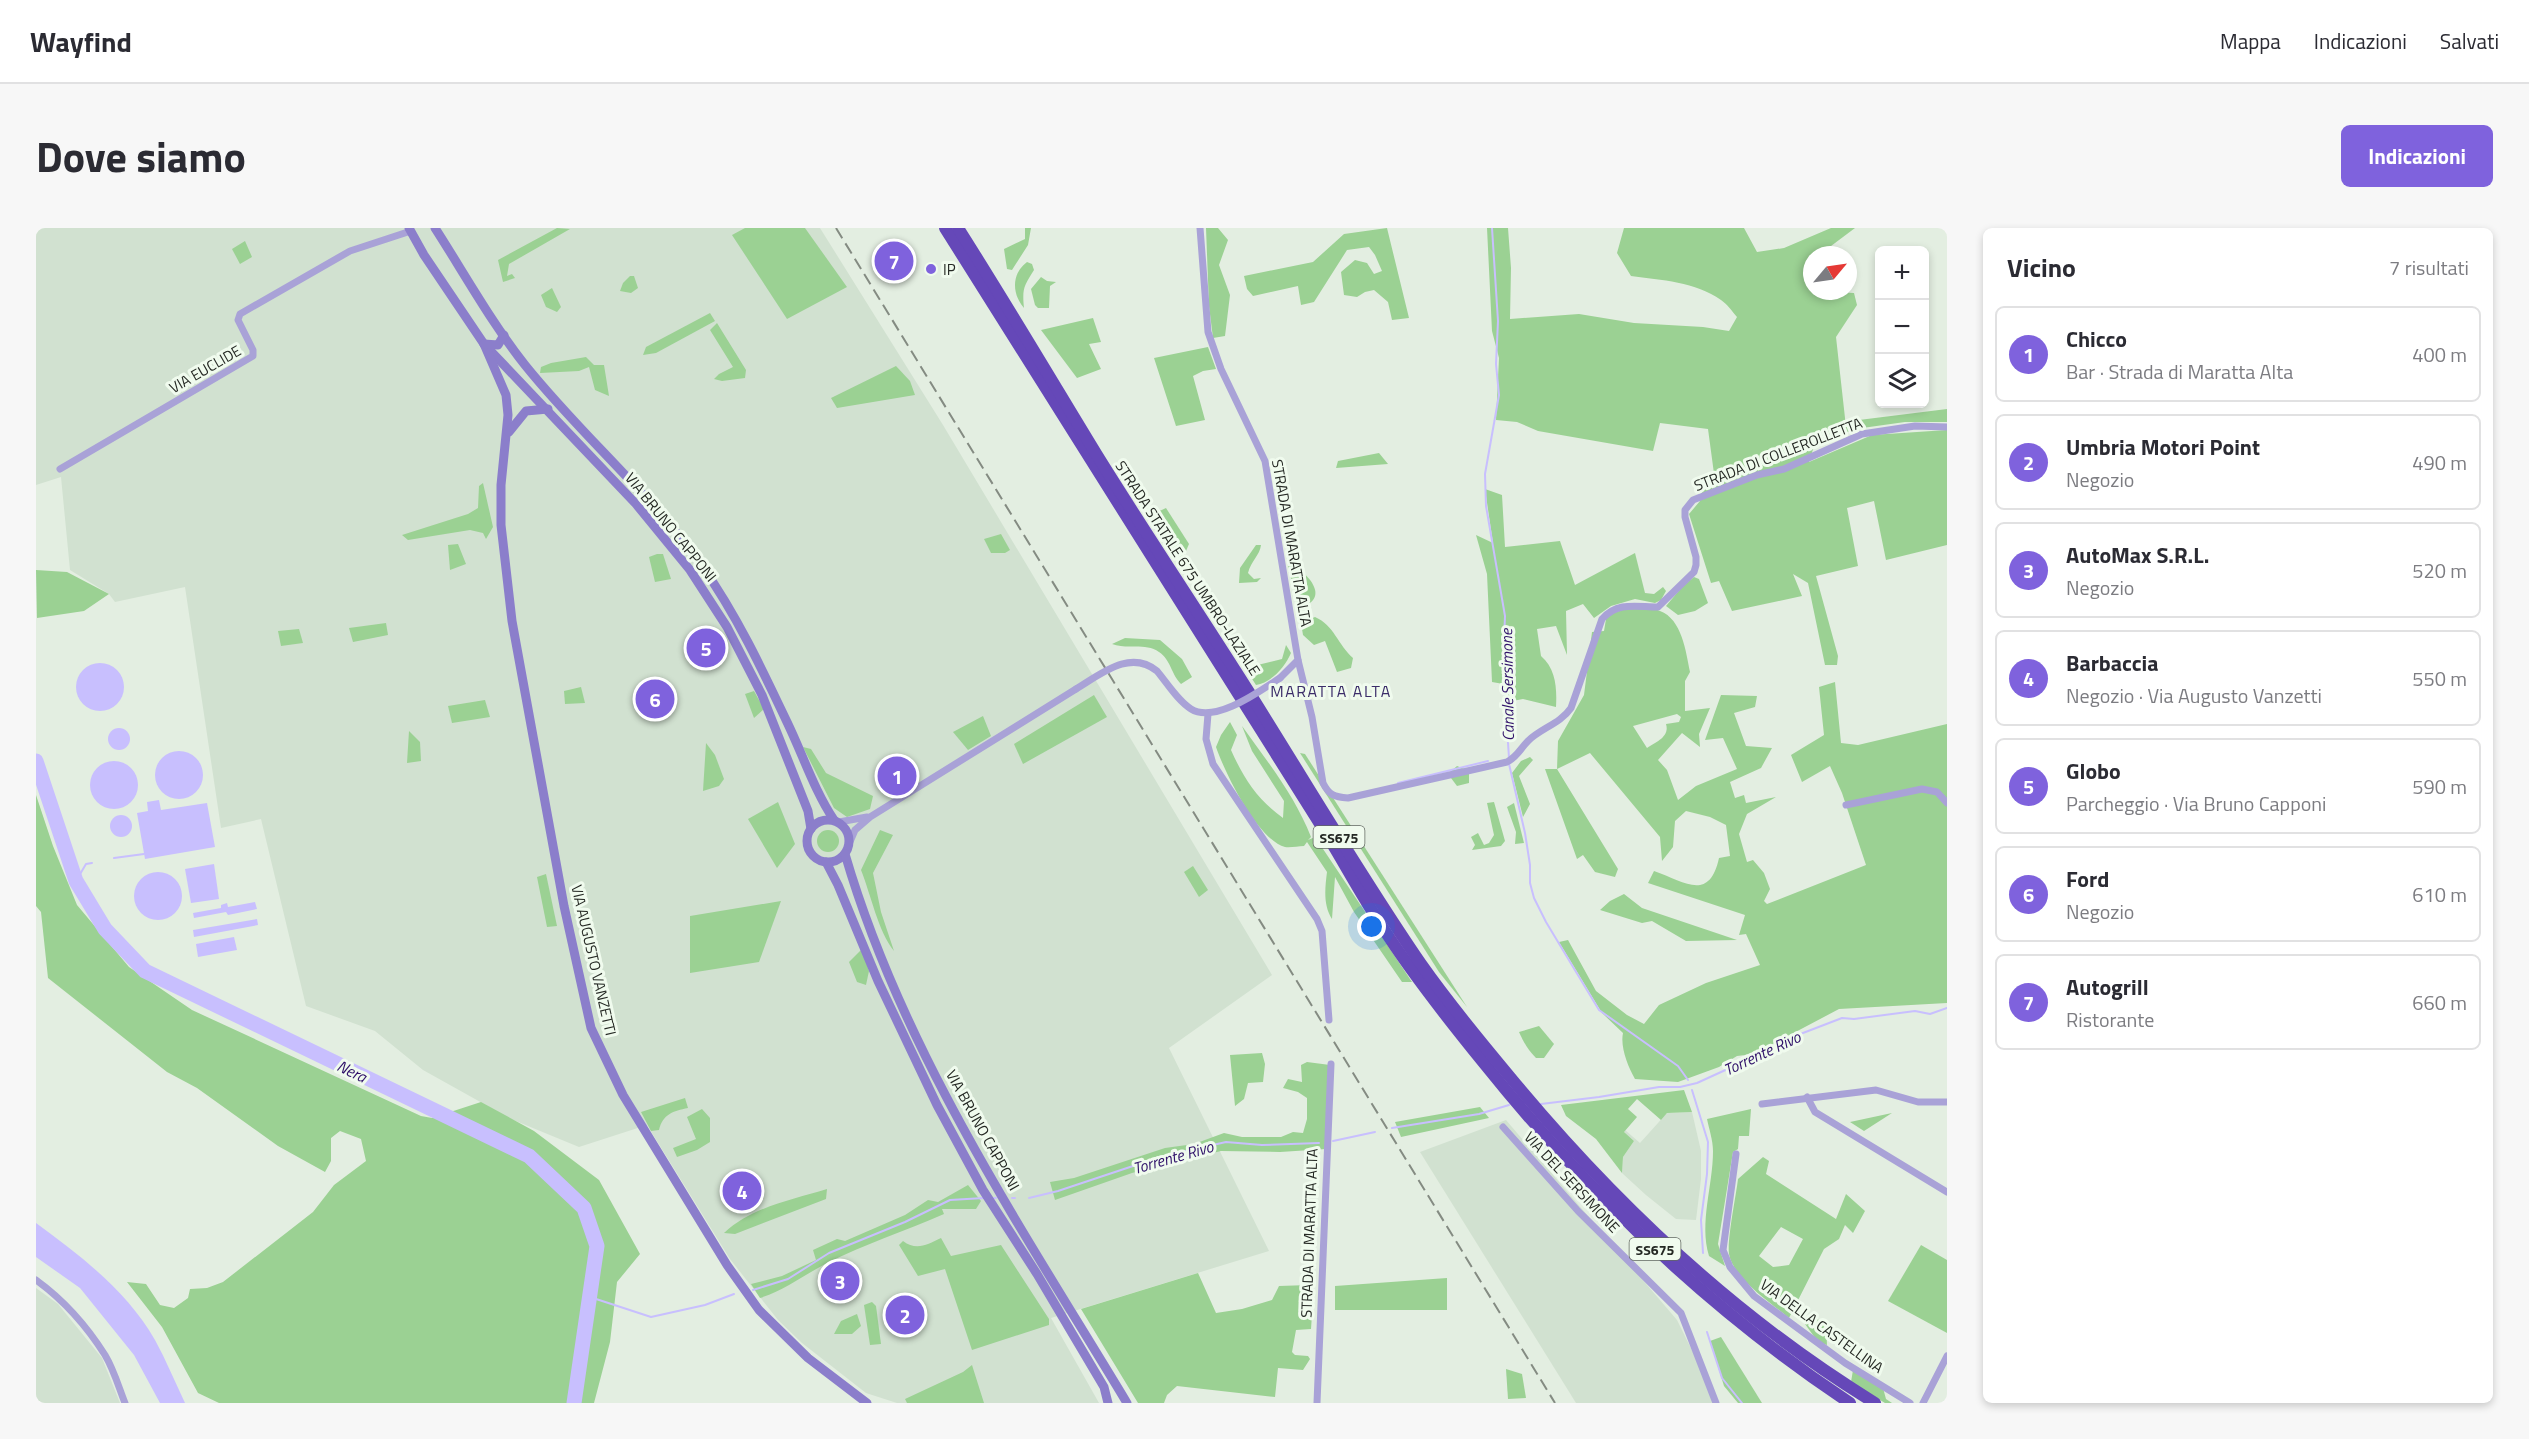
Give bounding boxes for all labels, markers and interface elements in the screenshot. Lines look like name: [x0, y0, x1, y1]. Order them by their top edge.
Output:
text: Wayfind: [30, 20, 132, 63]
text: Mappa: [2220, 25, 2281, 57]
text: Indicazioni: [2314, 25, 2407, 57]
text: Salvati: [2440, 25, 2499, 57]
text: Dove siamo: [36, 124, 246, 188]
button: Indicazioni: [2341, 125, 2493, 187]
pin: 7: [874, 238, 914, 284]
north arrow: [1803, 246, 1857, 300]
map controls: [1875, 246, 1929, 408]
button: +: [1875, 246, 1929, 300]
text: Vicino: [2007, 248, 2076, 287]
text: 7 risultati: [2389, 252, 2469, 283]
place label: IP: [943, 258, 956, 281]
marker: IP: [924, 262, 938, 276]
button: −: [1875, 300, 1929, 354]
text: Chicco: [2066, 322, 2127, 356]
street label: VIA EUCLIDE: [165, 339, 245, 399]
text: 1: [2023, 339, 2034, 370]
text: 400 m: [2412, 339, 2467, 370]
button: layers: [1875, 354, 1929, 408]
text: Bar · Strada di Maratta Alta: [2066, 356, 2293, 387]
street label: STRADA DI COLLEROLLETTA: [1690, 411, 1866, 497]
text: Umbria Motori Point: [2066, 430, 2260, 464]
text: 2: [2023, 447, 2034, 478]
text: 490 m: [2412, 447, 2467, 478]
street label: STRADA STATALE 675 UMBRO-LAZIALE: [1110, 456, 1266, 680]
street label: STRADA DI MARATTA ALTA: [1266, 458, 1318, 629]
text: Negozio: [2066, 464, 2134, 495]
street label: VIA BRUNO CAPPONI: [620, 467, 722, 587]
text: AutoMax S.R.L.: [2066, 538, 2209, 572]
text: 3: [2023, 555, 2034, 586]
text: 520 m: [2412, 555, 2467, 586]
text: Negozio: [2066, 572, 2134, 603]
pin: 5: [686, 626, 726, 670]
water label: Canale Sersimone: [1494, 627, 1520, 741]
text: Barbaccia: [2066, 646, 2159, 680]
text: 4: [2023, 663, 2034, 694]
text: 550 m: [2412, 663, 2467, 694]
pin: 6: [636, 676, 674, 722]
district label: MARATTA ALTA: [1270, 679, 1392, 703]
text: Negozio · Via Augusto Vanzetti: [2066, 680, 2322, 711]
pin: 1: [878, 754, 916, 798]
text: Globo: [2066, 754, 2121, 788]
text: 5: [2023, 771, 2034, 802]
text: 590 m: [2412, 771, 2467, 802]
text: Parcheggio · Via Bruno Capponi: [2066, 788, 2326, 819]
road number: SS675: [1314, 826, 1364, 848]
text: Ford: [2066, 862, 2109, 896]
text: 6: [2023, 879, 2034, 910]
text: 610 m: [2412, 879, 2467, 910]
street label: VIA AUGUSTO VANZETTI: [565, 882, 623, 1038]
text: Negozio: [2066, 896, 2134, 927]
your location: [1357, 912, 1386, 941]
text: Autogrill: [2066, 970, 2149, 1004]
text: 7: [2023, 987, 2034, 1018]
text: 660 m: [2412, 987, 2467, 1018]
text: Ristorante: [2066, 1004, 2154, 1035]
water label: Torrente Rivo: [1719, 1024, 1806, 1081]
water label: Nera: [333, 1054, 372, 1089]
street label: VIA BRUNO CAPPONI: [940, 1065, 1026, 1195]
street label: VIA DEL SERSIMONE: [1519, 1126, 1625, 1238]
water label: Torrente Rivo: [1130, 1134, 1217, 1180]
street label: STRADA DI MARATTA ALTA: [1295, 1148, 1323, 1318]
pin: 4: [722, 1168, 762, 1214]
road number: SS675: [1630, 1238, 1680, 1260]
pin: 3: [820, 1258, 860, 1304]
street label: VIA DELLA CASTELLINA: [1755, 1273, 1889, 1379]
pin: 2: [886, 1292, 924, 1338]

